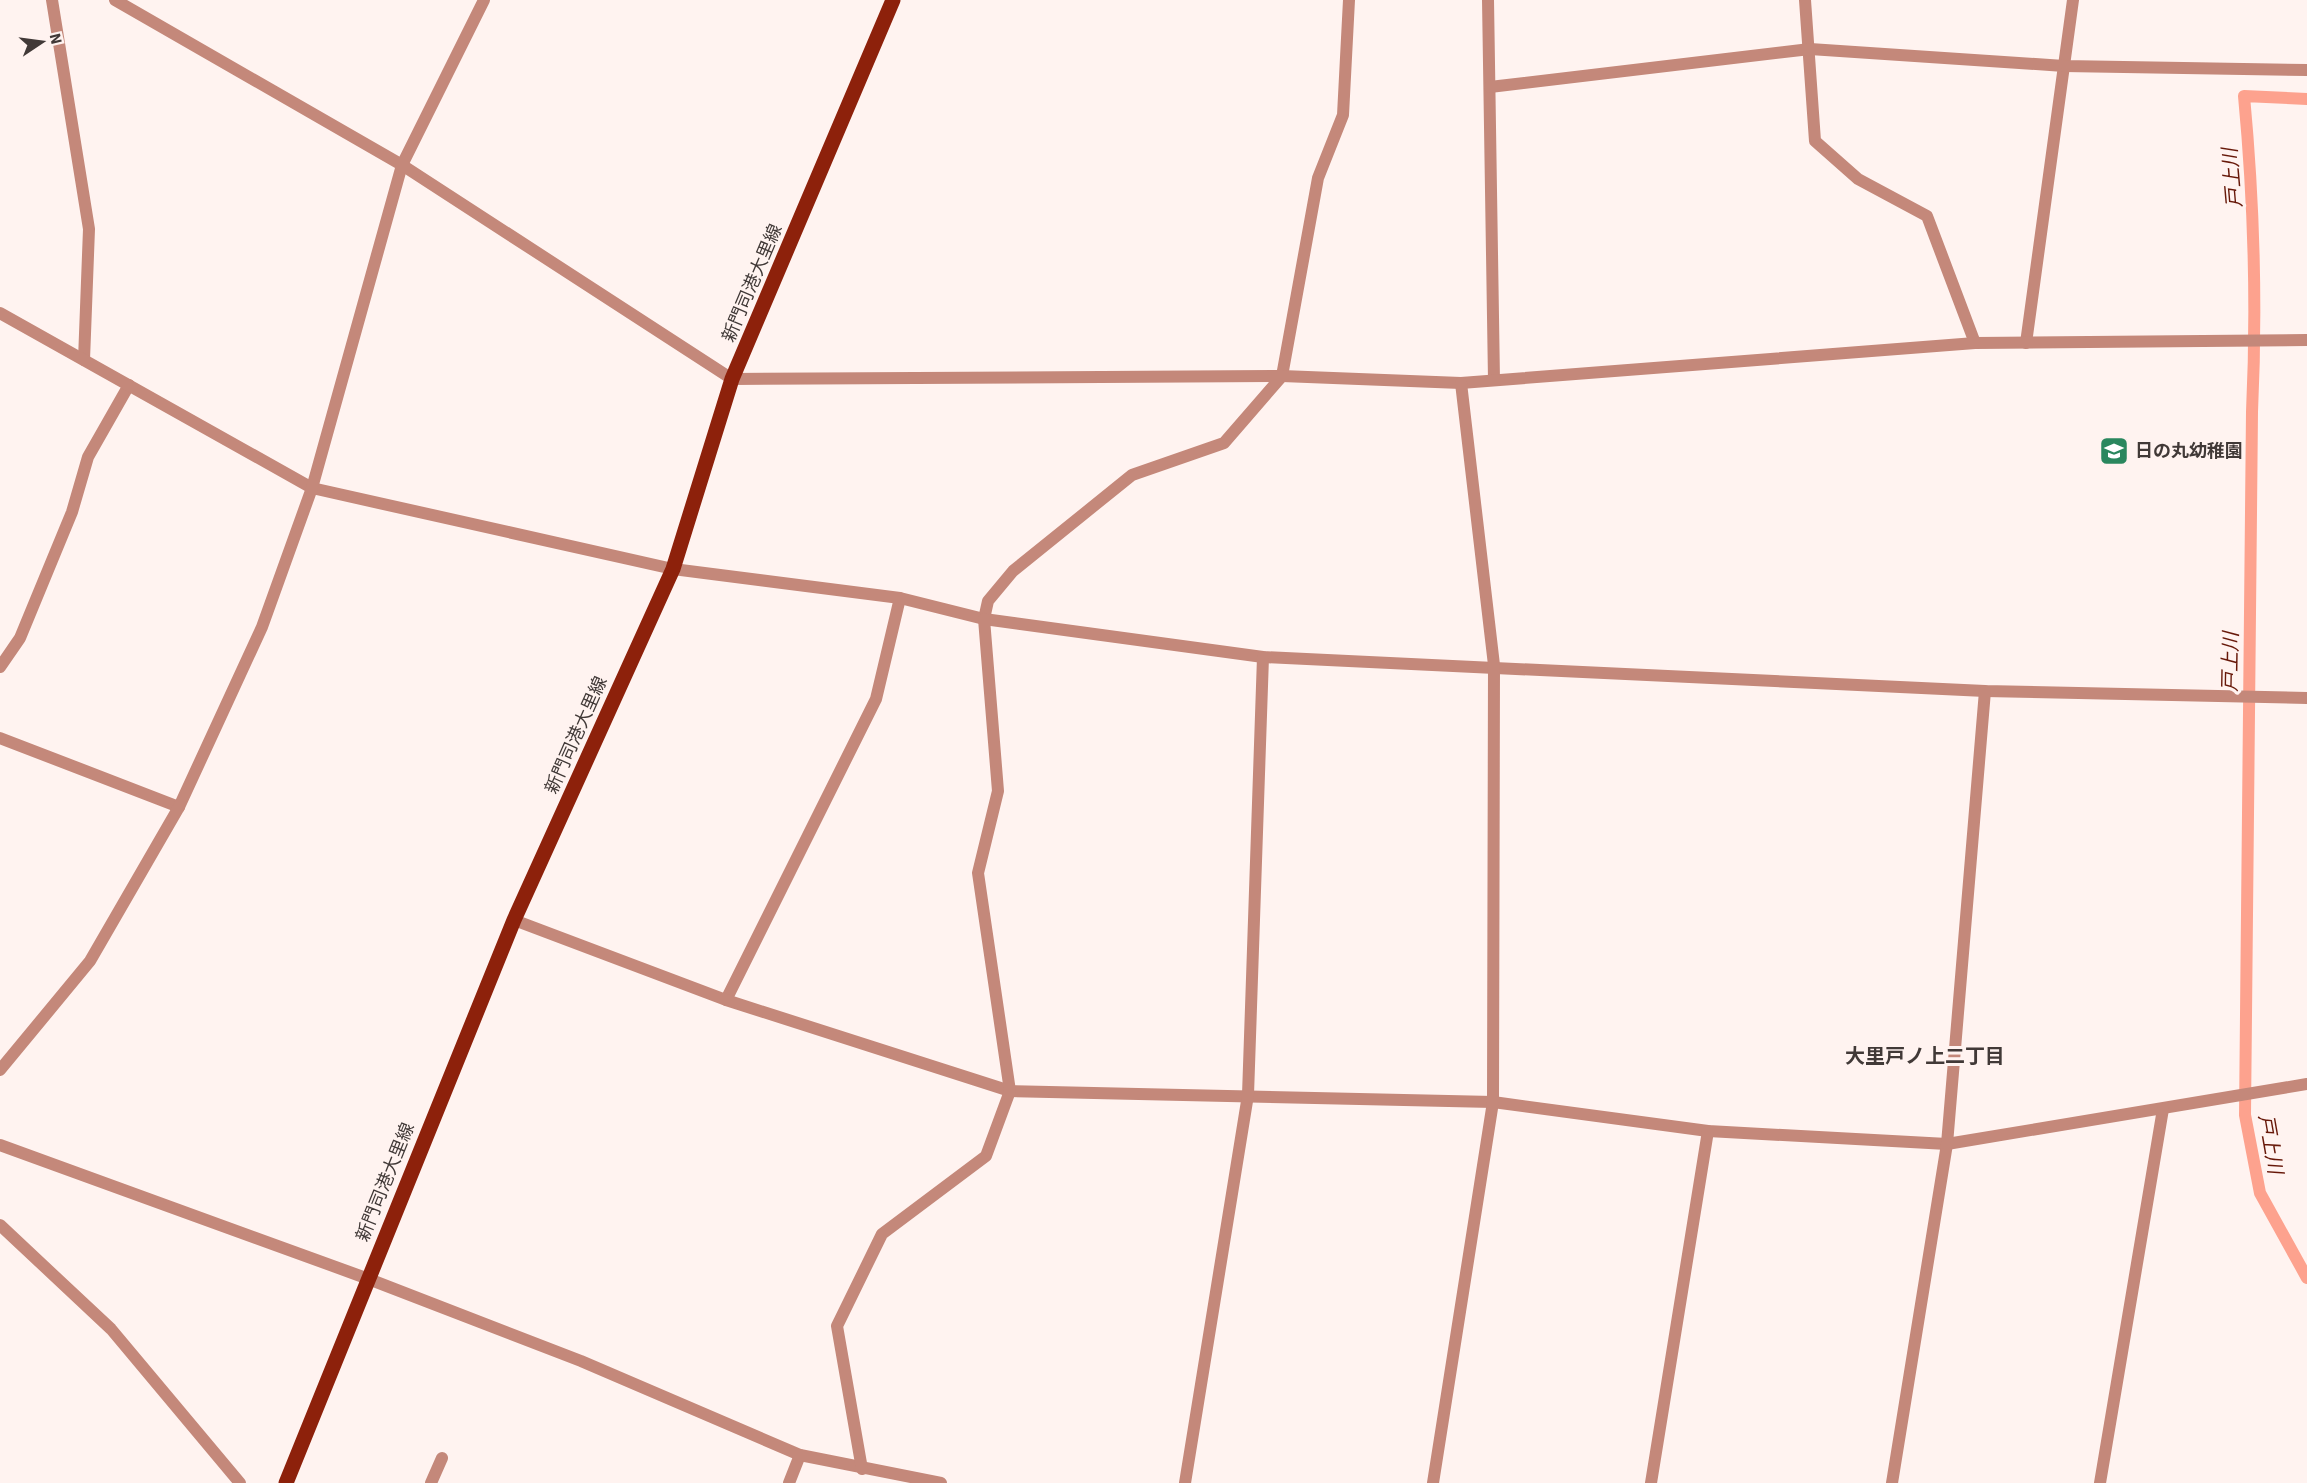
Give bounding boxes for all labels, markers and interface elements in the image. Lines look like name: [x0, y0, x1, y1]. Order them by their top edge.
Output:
north arrow: [12, 12, 72, 72]
text: N: [44, 31, 68, 47]
water label: 戸上川: [2216, 145, 2250, 209]
street label: 新門司港大里線: [716, 220, 789, 346]
school or university icon: 日の丸幼稚園: [2098, 435, 2130, 467]
place label: 日の丸幼稚園: [2135, 439, 2243, 464]
water label: 戸上川: [2216, 630, 2246, 692]
street label: 新門司港大里線: [539, 673, 614, 798]
district label: 大里戸ノ上二丁目: [1845, 1043, 2005, 1071]
water label: 戸上川: [2251, 1112, 2289, 1178]
street label: 新門司港大里線: [350, 1119, 421, 1245]

